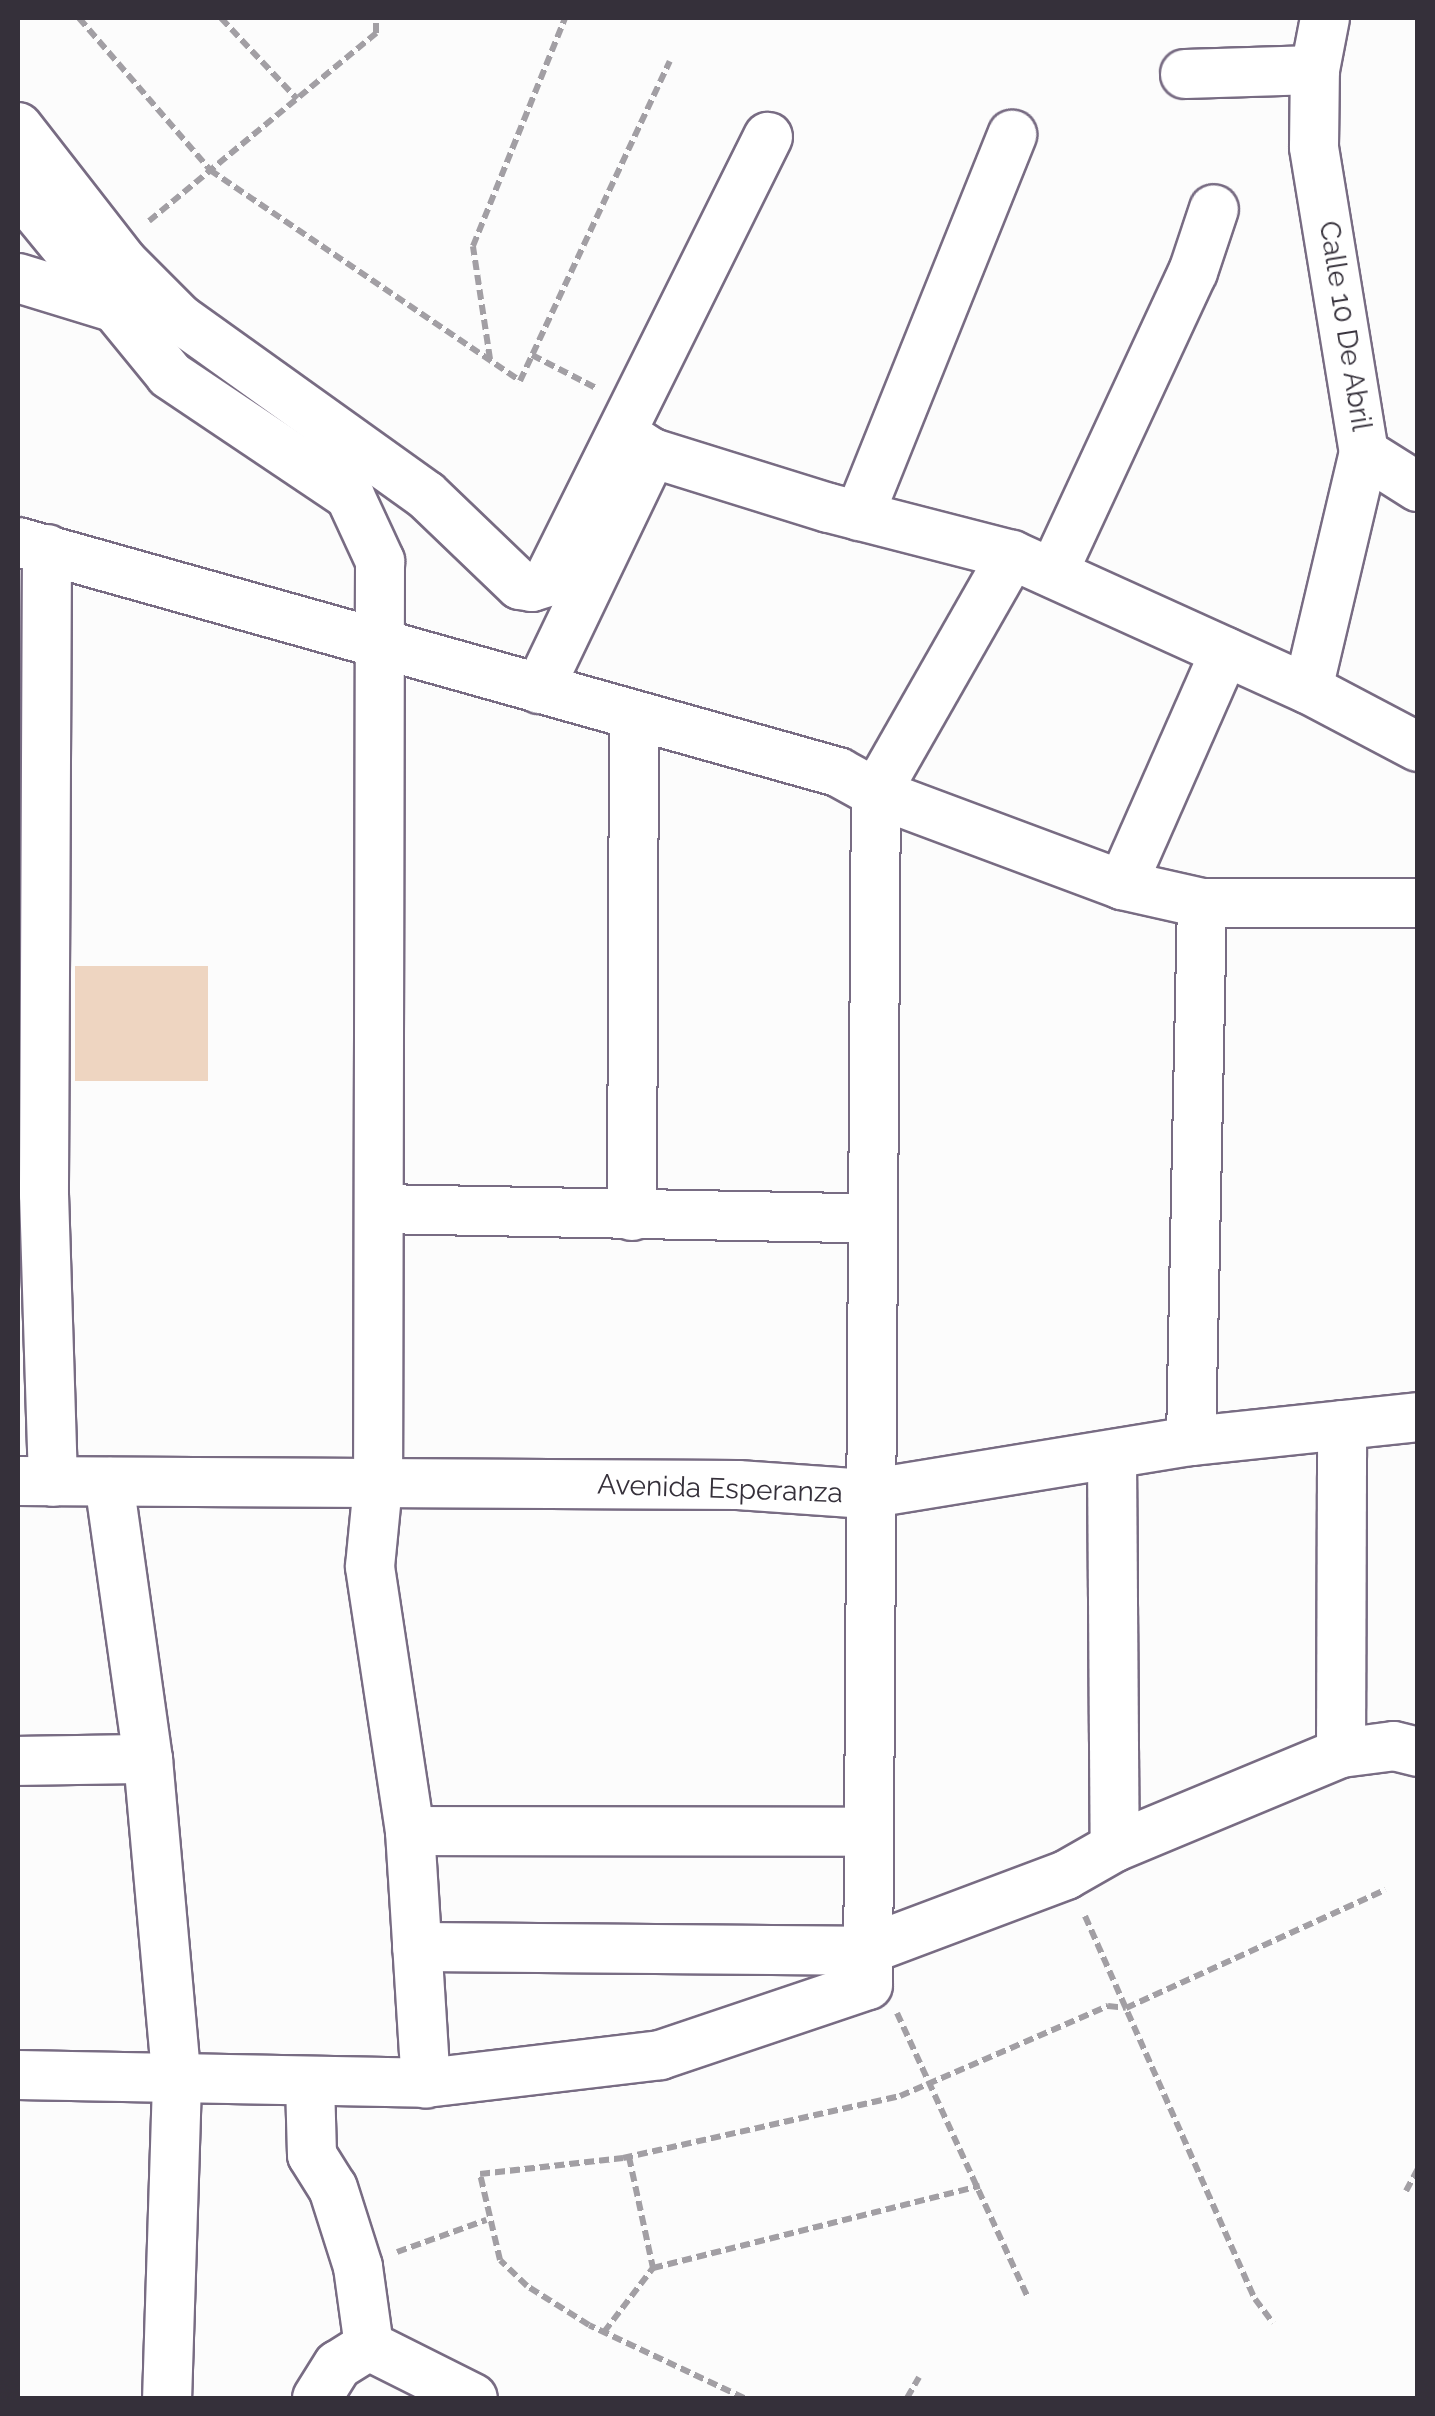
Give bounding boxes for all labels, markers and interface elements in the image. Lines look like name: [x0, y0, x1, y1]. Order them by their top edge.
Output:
street label: Calle 10 De Abril: [1312, 218, 1378, 434]
street label: Avenida Esperanza: [597, 1468, 843, 1510]

